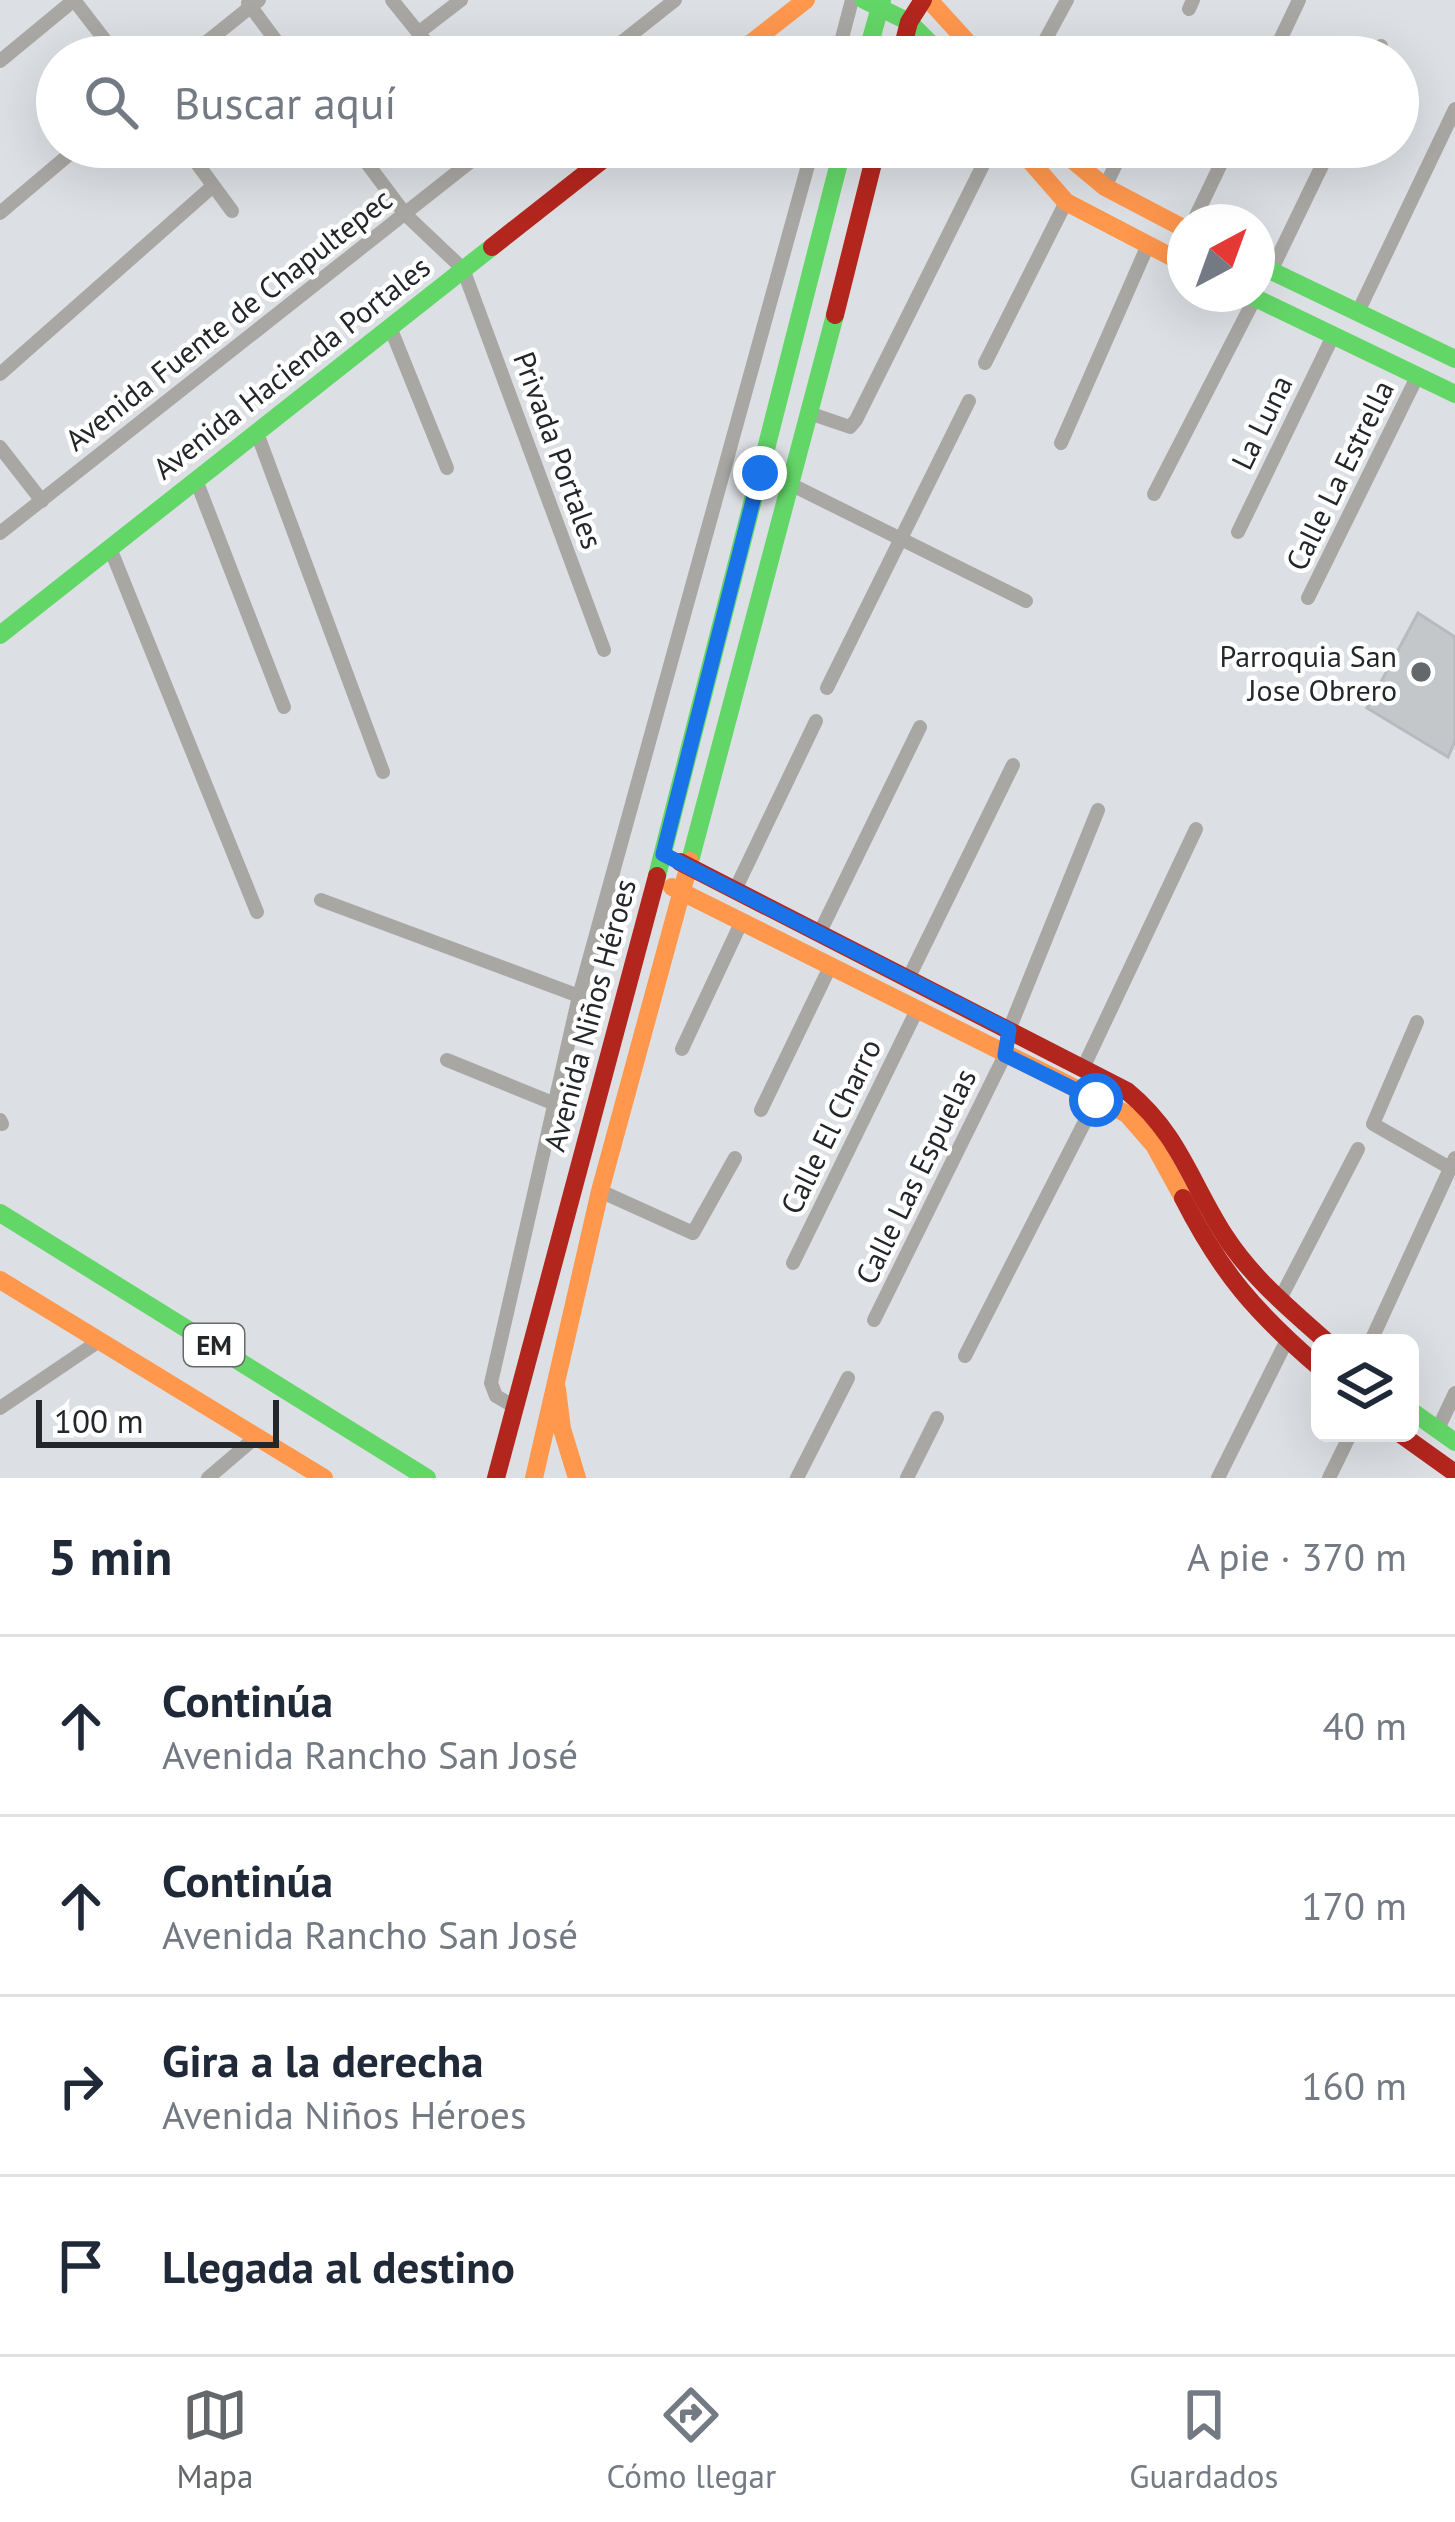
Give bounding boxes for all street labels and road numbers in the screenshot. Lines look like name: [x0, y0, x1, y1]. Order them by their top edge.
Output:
street label: Avenida Fuente de Chapultepec: [57, 179, 399, 459]
street label: Avenida Hacienda Portales: [145, 247, 437, 487]
street label: Privada Portales: [505, 346, 613, 554]
street label: La Luna: [1222, 368, 1300, 476]
street label: Calle La Estrella: [1276, 374, 1402, 576]
street label: Avenida Niños Héroes: [534, 875, 644, 1155]
street label: Calle El Charro: [771, 1032, 889, 1220]
street label: Calle Las Espuelas: [846, 1062, 984, 1290]
road number: EM: [184, 1324, 244, 1366]

